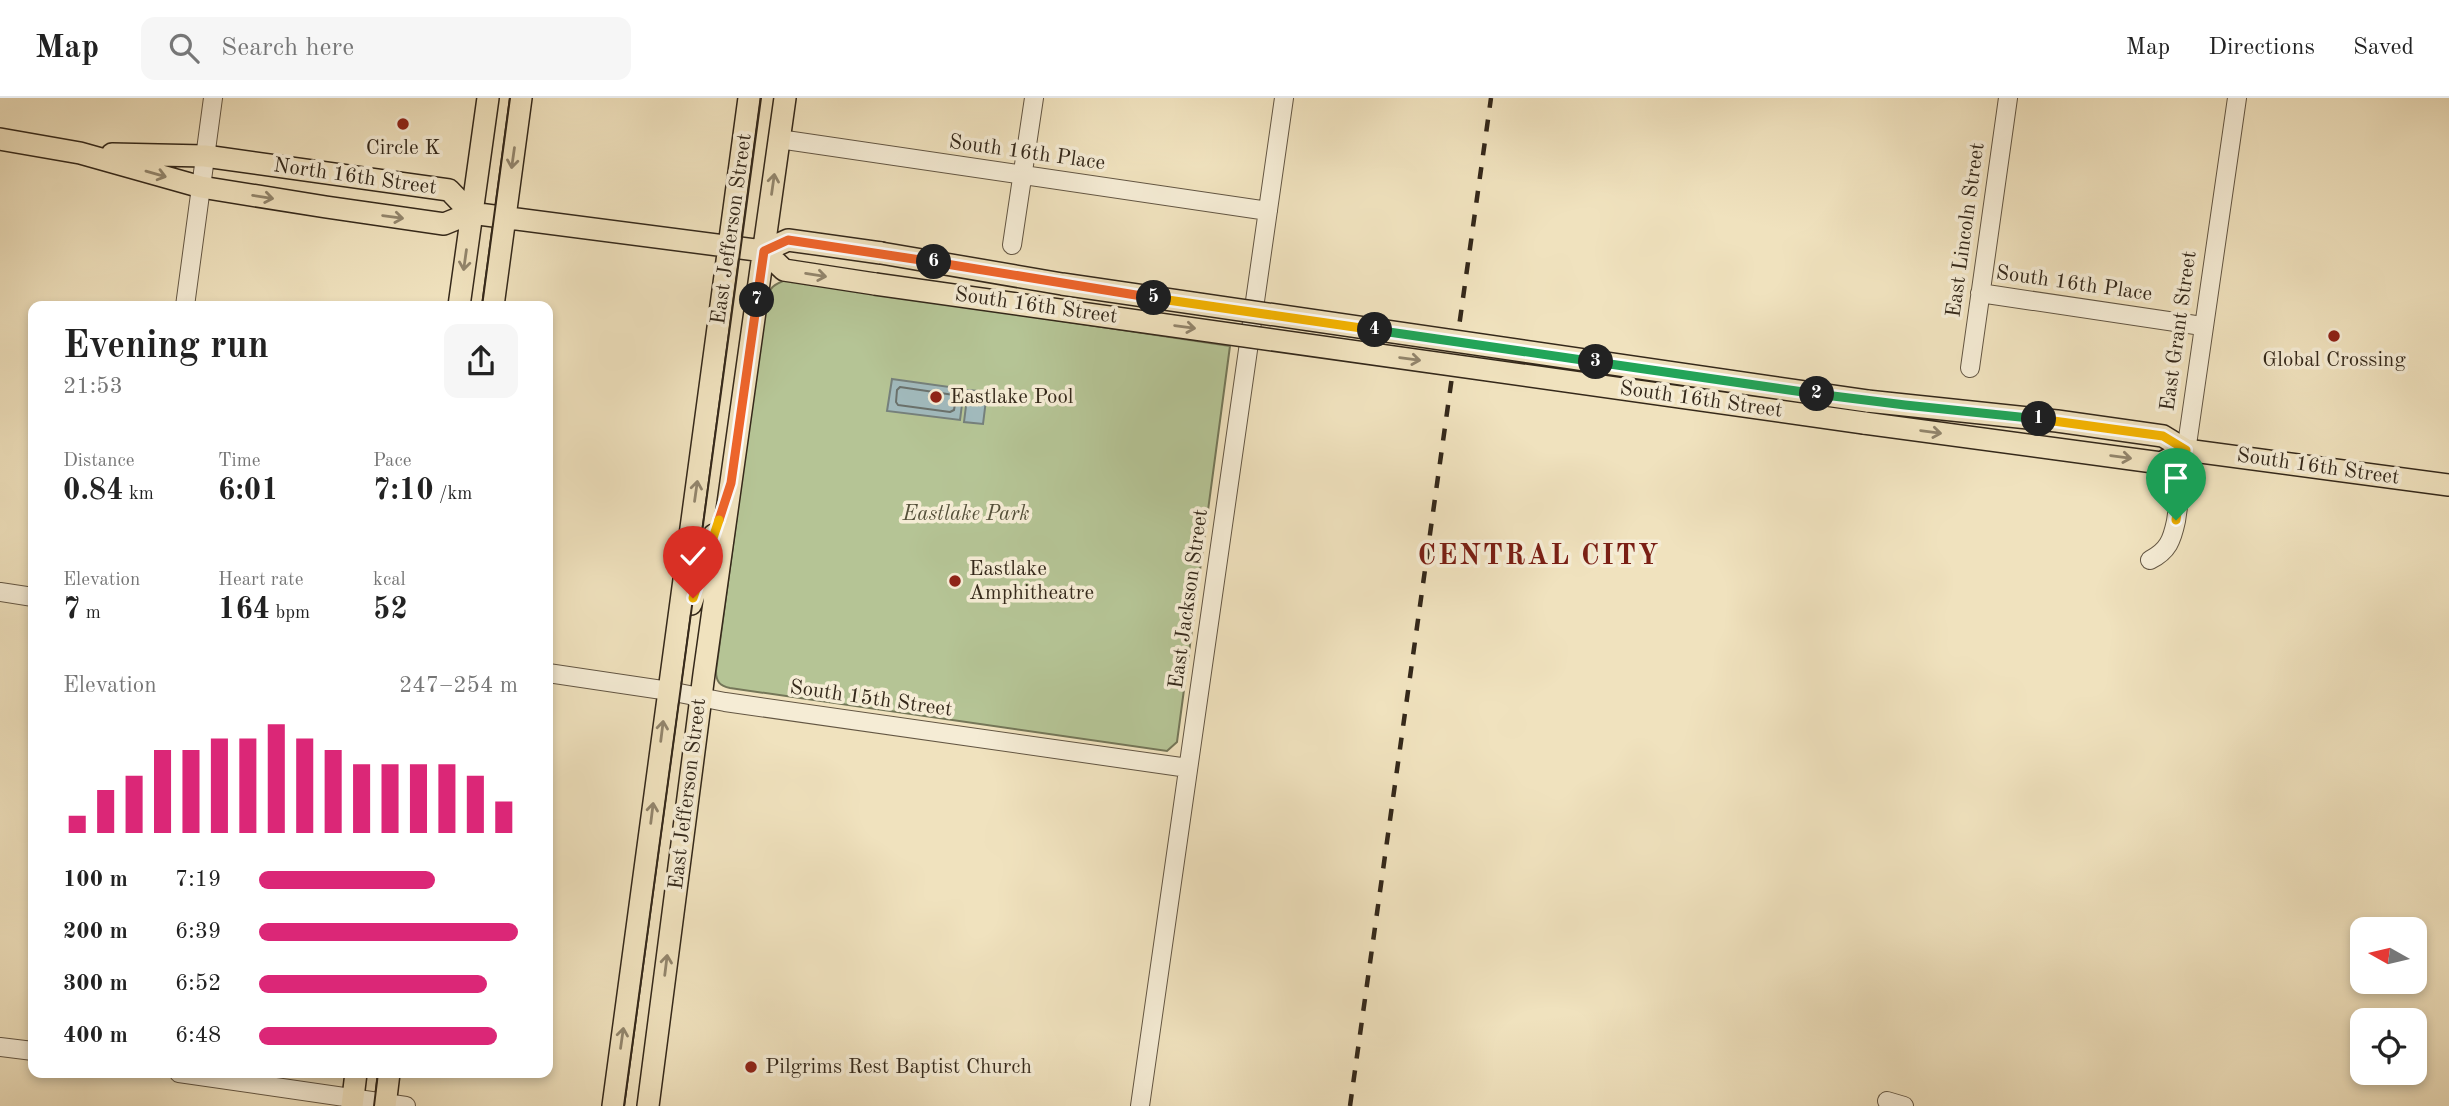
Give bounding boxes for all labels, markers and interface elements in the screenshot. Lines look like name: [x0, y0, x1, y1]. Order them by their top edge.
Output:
search box: [141, 17, 631, 80]
icon: search: [165, 29, 203, 67]
text: Map: [35, 32, 99, 65]
text: Search here: [221, 35, 354, 61]
text: Map: [2126, 36, 2170, 60]
text: Directions: [2208, 36, 2315, 60]
text: Saved: [2353, 36, 2414, 60]
marker: Circle K: [395, 116, 411, 132]
street label: East Jefferson Street: [708, 132, 756, 326]
street label: South 16th Place: [948, 132, 1106, 174]
place label: Circle K: [366, 138, 440, 159]
street label: East Lincoln Street: [1943, 141, 1989, 319]
one-way arrow: [506, 146, 519, 169]
street label: North 16th Street: [272, 155, 438, 199]
one-way arrow: [144, 169, 166, 182]
one-way arrow: [766, 173, 779, 195]
one-way arrow: [251, 191, 274, 204]
one-way arrow: [381, 211, 404, 224]
pin: 6: [916, 244, 951, 280]
one-way arrow: [458, 248, 471, 271]
street label: East Grant Street: [2157, 250, 2201, 412]
text: 6: [928, 252, 939, 271]
street label: South 16th Place: [1995, 263, 2153, 305]
one-way arrow: [804, 269, 827, 282]
pin: 5: [1136, 280, 1172, 316]
pin: 7: [740, 282, 774, 318]
street label: South 16th Street: [953, 284, 1119, 328]
text: 5: [1148, 288, 1159, 307]
text: 7: [751, 290, 762, 309]
pin: 4: [1358, 313, 1392, 348]
text: 4: [1369, 320, 1380, 339]
one-way arrow: [1173, 321, 1196, 334]
button: share: [444, 324, 518, 398]
text: Evening run: [63, 328, 269, 366]
marker: Global Crossing: [2326, 328, 2342, 344]
pin: 3: [1578, 344, 1614, 380]
place label: Global Crossing: [2262, 350, 2406, 371]
text: 3: [1590, 352, 1601, 371]
one-way arrow: [1398, 353, 1421, 366]
text: 21:53: [63, 375, 123, 398]
pin: 2: [1800, 376, 1834, 412]
street label: South 16th Street: [1618, 378, 1784, 422]
text: 2: [1811, 384, 1822, 403]
place label: Eastlake Pool: [950, 387, 1074, 408]
marker: Eastlake Pool: [928, 389, 944, 405]
pin: 1: [2022, 402, 2056, 436]
text: 1: [2033, 409, 2044, 428]
one-way arrow: [1919, 426, 1942, 439]
street label: South 16th Street: [2235, 445, 2401, 489]
pin: [2146, 448, 2206, 520]
one-way arrow: [2109, 451, 2132, 464]
text: Distance: [63, 452, 135, 471]
text: Time: [218, 452, 261, 471]
text: Pace: [373, 452, 412, 471]
icon: arrive: [2157, 459, 2195, 497]
text: 0.84: [63, 476, 124, 506]
text: 6:01: [218, 476, 279, 506]
text: 7:10: [373, 476, 434, 506]
one-way arrow: [690, 480, 703, 502]
text: km: [124, 485, 154, 504]
text: /km: [434, 485, 472, 504]
park label: Eastlake Park: [901, 504, 1030, 525]
street label: East Jackson Street: [1166, 508, 1212, 690]
pin: [663, 526, 723, 598]
icon: check: [674, 537, 712, 575]
district label: CENTRAL CITY: [1418, 543, 1660, 571]
place label: Eastlake Amphitheatre: [969, 559, 1094, 604]
text: Elevation: [63, 571, 140, 590]
text: Heart rate: [218, 571, 303, 590]
text: kcal: [373, 571, 406, 590]
marker: Eastlake Amphitheatre: [947, 573, 963, 589]
text: 7: [63, 595, 80, 625]
text: 164: [218, 595, 270, 625]
text: 52: [373, 595, 408, 625]
text: m: [80, 604, 101, 623]
text: bpm: [270, 604, 310, 623]
text: Elevation: [63, 674, 157, 697]
text: 247–254 m: [399, 674, 518, 697]
street label: South 15th Street: [788, 677, 954, 721]
street label: East Jefferson Street: [666, 697, 710, 891]
one-way arrow: [656, 720, 669, 743]
one-way arrow: [646, 802, 659, 825]
text: 100 m: [63, 868, 128, 891]
text: 7:19: [175, 868, 221, 891]
north arrow: [2350, 917, 2427, 994]
map controls: [2350, 917, 2427, 1085]
text: 200 m: [63, 920, 128, 943]
text: 6:39: [175, 920, 221, 943]
one-way arrow: [659, 955, 672, 977]
text: 300 m: [63, 972, 128, 995]
text: 6:52: [175, 972, 221, 995]
button: locate: [2350, 1008, 2427, 1085]
text: 400 m: [63, 1024, 128, 1047]
text: 6:48: [175, 1024, 221, 1047]
one-way arrow: [616, 1028, 629, 1050]
place label: Pilgrims Rest Baptist Church: [765, 1057, 1032, 1078]
marker: Pilgrims Rest Baptist Church: [743, 1059, 759, 1075]

